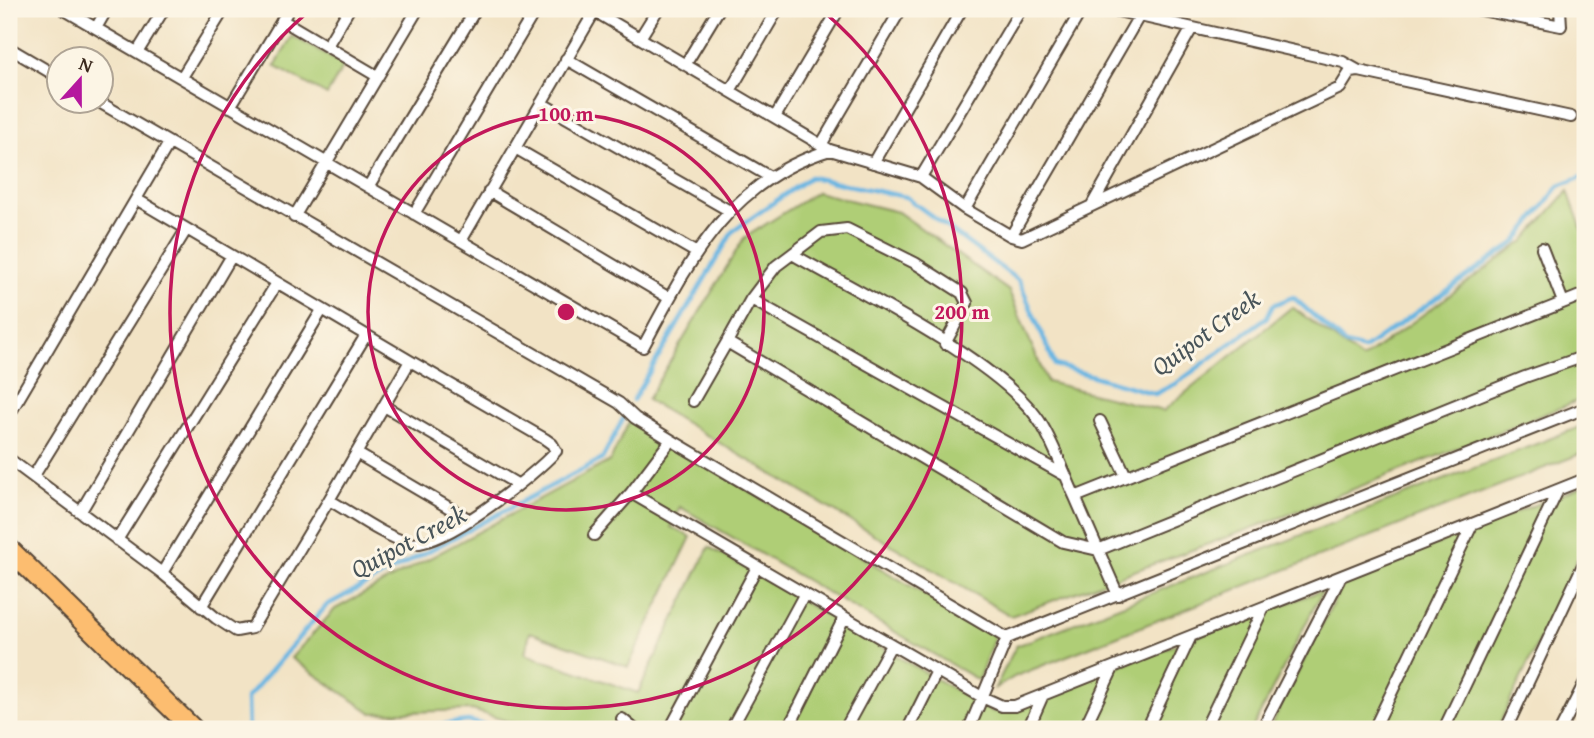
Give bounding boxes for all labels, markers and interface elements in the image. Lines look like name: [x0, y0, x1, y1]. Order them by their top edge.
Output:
north arrow: [46, 46, 116, 116]
text: N: [75, 49, 97, 80]
text: 100 m: [538, 98, 594, 129]
water label: Quipot Creek: [1142, 279, 1268, 385]
text: 200 m: [934, 296, 990, 327]
centre of rings: [554, 300, 578, 324]
water label: Quipot Creek: [343, 494, 473, 588]

